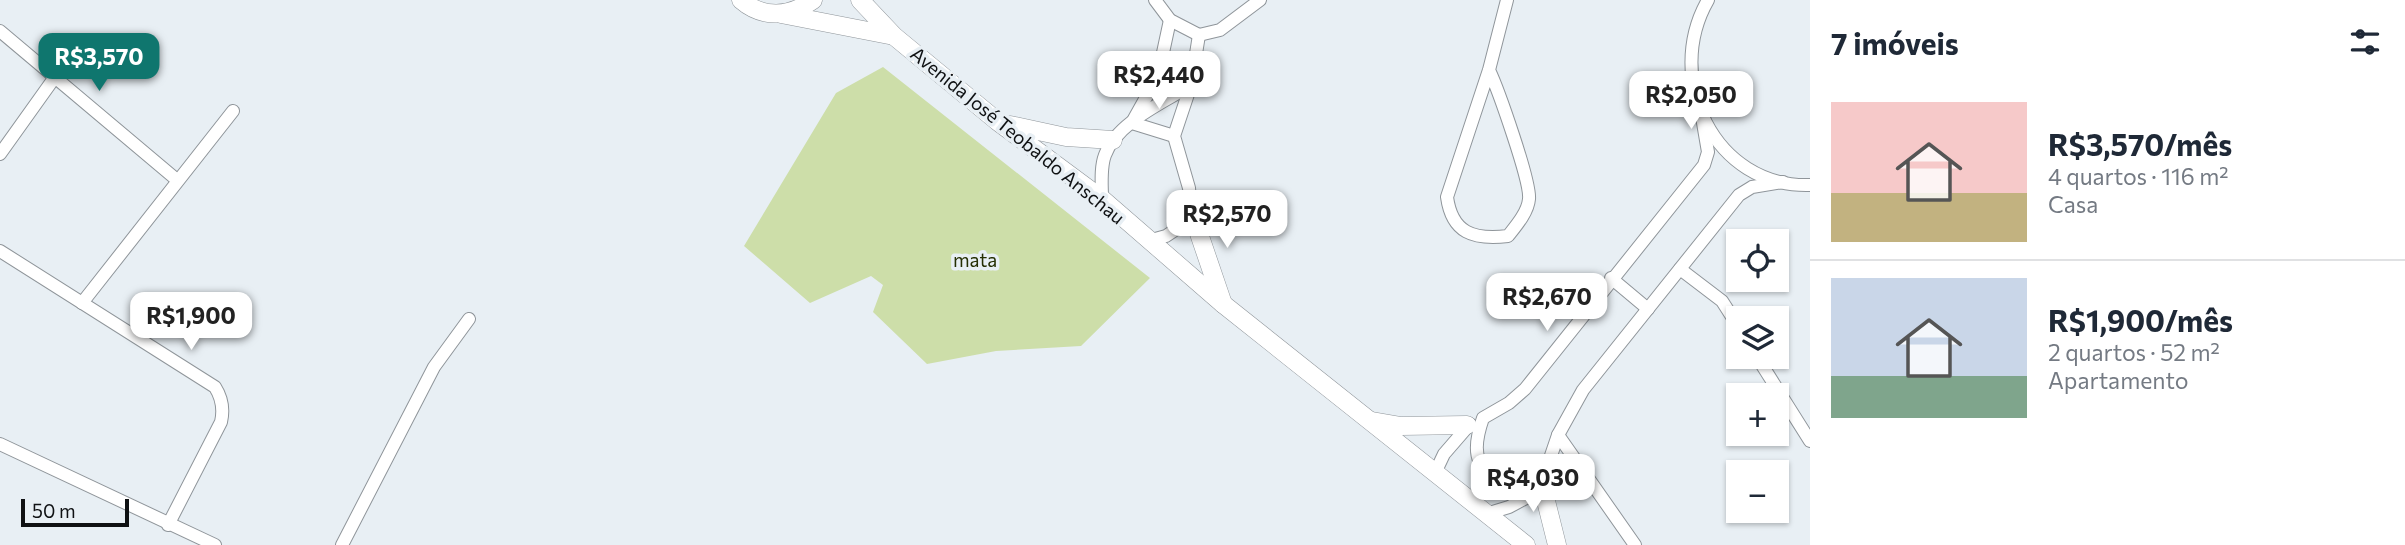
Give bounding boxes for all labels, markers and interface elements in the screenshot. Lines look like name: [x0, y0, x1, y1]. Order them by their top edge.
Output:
icon: filters: [2346, 23, 2384, 61]
text: 7 imóveis: [1831, 24, 1959, 61]
pin: R$3,570: [34, 34, 164, 93]
text: R$3,570: [54, 42, 144, 70]
street label: Avenida José Teobaldo Anschau: [906, 42, 1130, 228]
pin: R$2,440: [1094, 52, 1224, 111]
text: R$2,440: [1113, 60, 1205, 88]
pin: R$2,050: [1626, 72, 1756, 131]
text: R$2,050: [1645, 80, 1737, 108]
text: R$3,570/mês: [2048, 125, 2232, 162]
icon: home: [1887, 130, 1971, 214]
text: 4 quartos · 116 m²: [2048, 162, 2229, 190]
pin: R$2,570: [1162, 190, 1292, 250]
text: Casa: [2048, 190, 2098, 218]
text: R$2,570: [1182, 199, 1272, 227]
map controls: [1726, 229, 1789, 523]
button: locate: [1726, 229, 1789, 292]
park label: mata: [953, 248, 997, 271]
pin: R$2,670: [1482, 274, 1612, 333]
text: R$2,670: [1502, 282, 1592, 310]
pin: R$1,900: [126, 292, 256, 352]
text: R$1,900: [146, 301, 236, 329]
text: R$1,900/mês: [2048, 301, 2233, 338]
button: layers: [1726, 306, 1789, 369]
icon: home: [1887, 306, 1971, 390]
text: 2 quartos · 52 m²: [2048, 338, 2220, 366]
text: Apartamento: [2048, 366, 2189, 394]
button: +: [1726, 383, 1789, 446]
pin: R$4,030: [1468, 454, 1598, 514]
button: −: [1726, 460, 1789, 523]
text: R$4,030: [1487, 463, 1579, 491]
scale bar: [21, 496, 130, 528]
text: 50 m: [32, 499, 76, 522]

